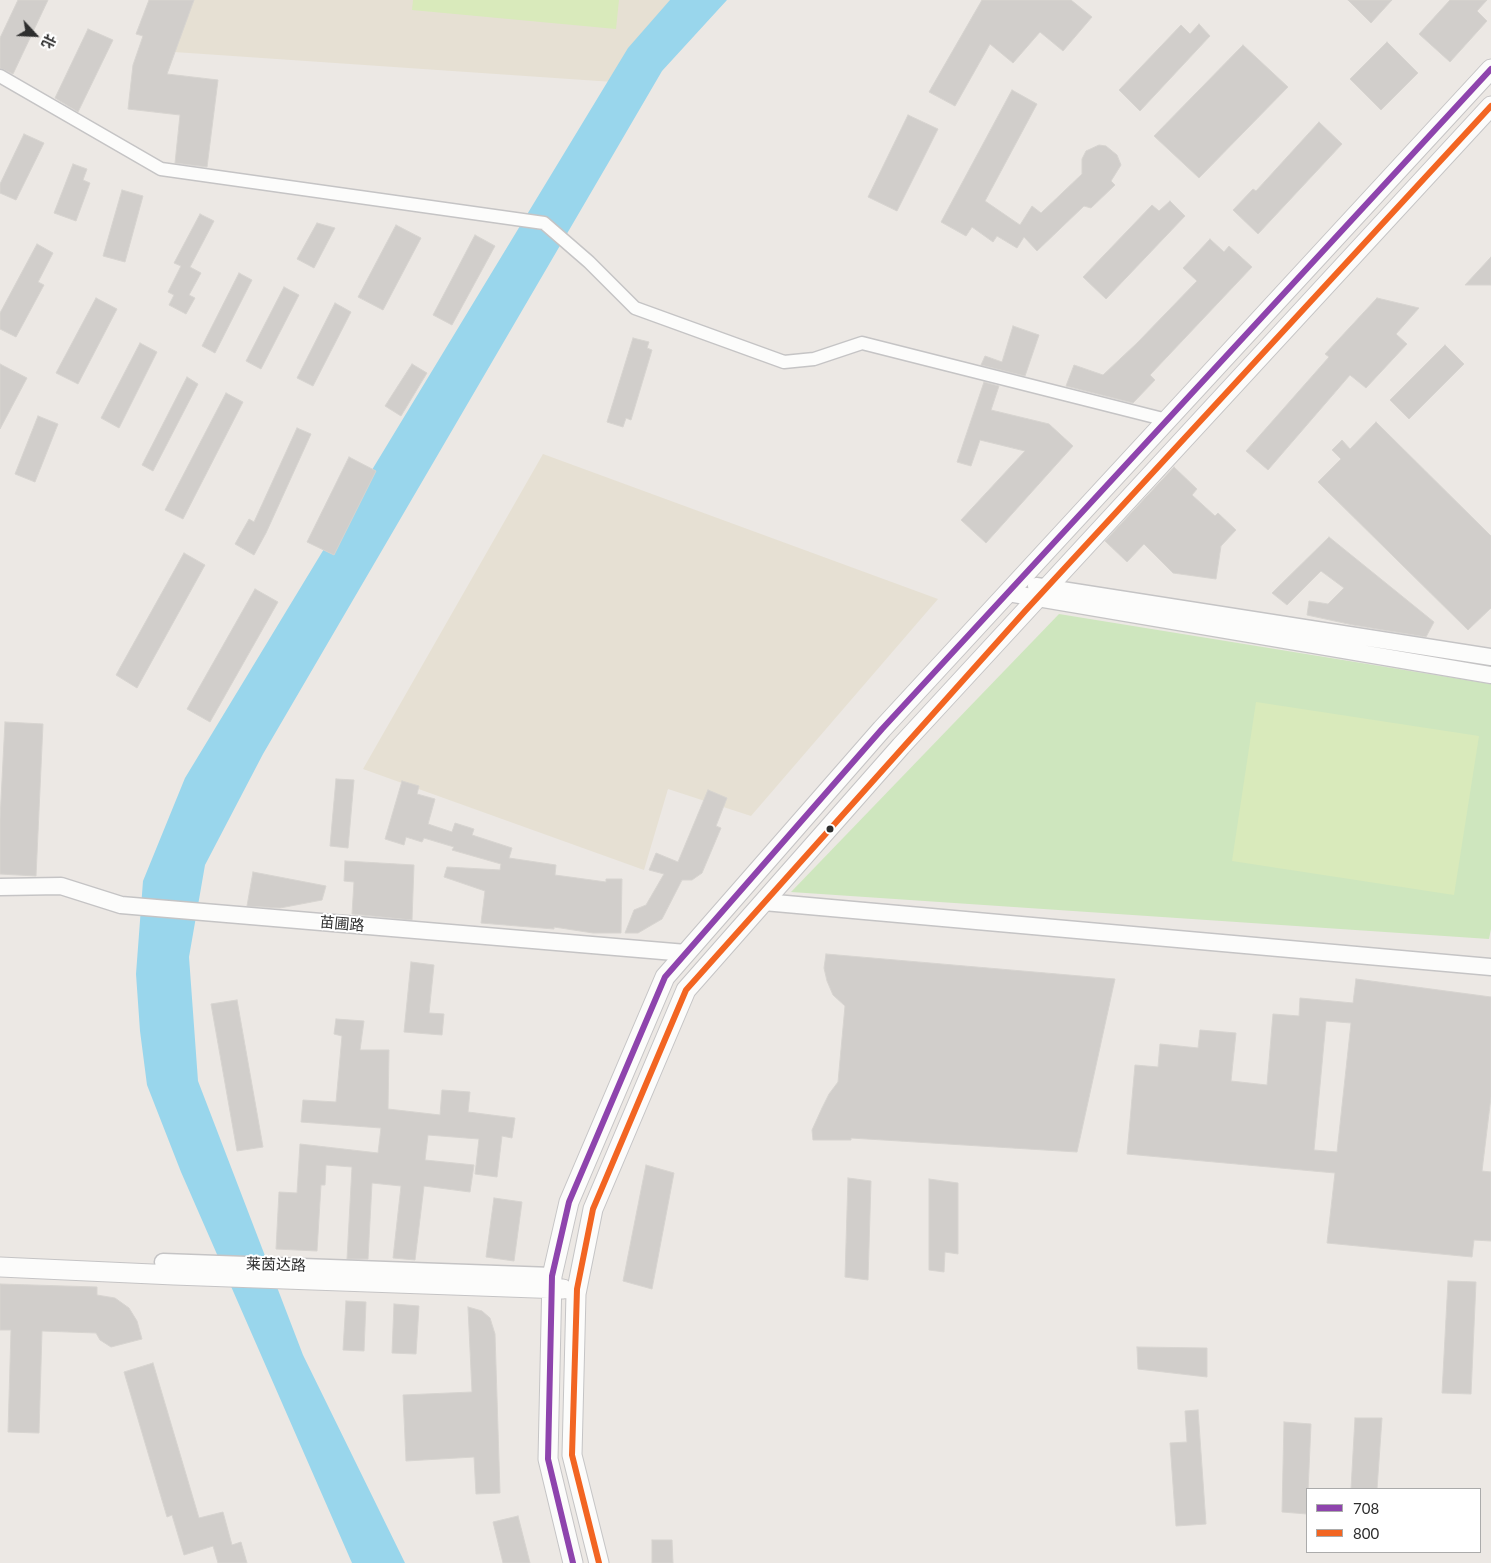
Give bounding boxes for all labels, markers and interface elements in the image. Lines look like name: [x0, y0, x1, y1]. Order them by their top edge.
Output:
north arrow: [10, 10, 60, 60]
text: 北: [38, 32, 60, 51]
unlabelled marker: [825, 824, 835, 834]
street label: 苗圃路: [319, 913, 365, 935]
street label: 莱茵达路: [246, 1255, 306, 1275]
legend: [1306, 1488, 1481, 1553]
text: 708: [1353, 1499, 1379, 1517]
text: 800: [1353, 1524, 1379, 1542]

